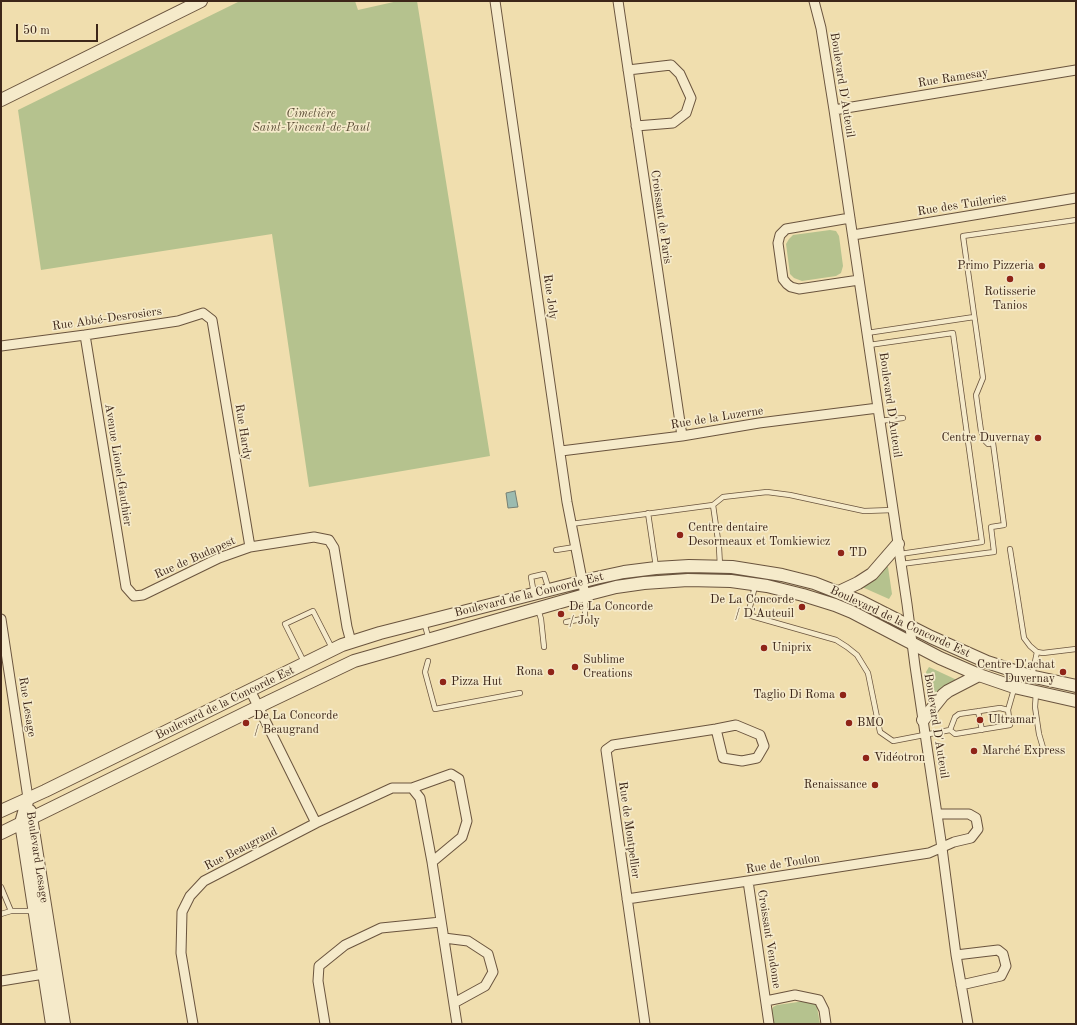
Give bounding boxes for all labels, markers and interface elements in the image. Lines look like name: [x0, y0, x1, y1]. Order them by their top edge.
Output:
scale bar: [18, 16, 100, 42]
text: 50 m: [23, 25, 50, 37]
street label: Boulevard D'Auteuil: [827, 31, 857, 139]
street label: Rue Ramesay: [917, 65, 989, 91]
park label: Cimetière Saint-Vincent-de-Paul: [252, 107, 370, 135]
street label: Croissant de Paris: [647, 169, 675, 265]
street label: Rue des Tuileries: [916, 191, 1008, 219]
place label: Primo Pizzeria: [957, 259, 1034, 273]
marker: Primo Pizzeria: [1037, 261, 1047, 271]
street label: Rue Joly: [540, 273, 560, 321]
marker: Rotisserie Tanios: [1005, 274, 1015, 284]
place label: Rotisserie Tanios: [984, 285, 1036, 313]
street label: Rue Abbé-Desrosiers: [51, 304, 163, 334]
street label: Boulevard D'Auteuil: [875, 351, 905, 459]
street label: Avenue Lionel-Gauthier: [101, 403, 135, 527]
street label: Rue Hardy: [231, 403, 255, 461]
street label: Rue de la Luzerne: [670, 404, 764, 432]
place label: Centre Duvernay: [941, 431, 1030, 445]
marker: Centre Duvernay: [1033, 433, 1043, 443]
place label: Centre dentaire Desormeaux et Tomkiewicz: [688, 521, 830, 549]
marker: Centre dentaire Desormeaux et Tomkiewicz: [675, 530, 685, 540]
street label: Rue de Budapest: [152, 534, 238, 582]
place label: TD: [849, 546, 867, 560]
marker: TD: [836, 548, 846, 558]
street label: Boulevard de la Concorde Est: [453, 570, 605, 620]
street label: Boulevard de la Concorde Est: [828, 583, 972, 661]
place label: De La Concorde / D'Auteuil: [710, 593, 794, 621]
place label: De La Concorde / Joly: [569, 600, 653, 628]
marker: De La Concorde / D'Auteuil: [797, 602, 807, 612]
marker: De La Concorde / Joly: [556, 609, 566, 619]
place label: Uniprix: [772, 641, 812, 655]
marker: Uniprix: [759, 643, 769, 653]
place label: Sublime Creations: [583, 653, 632, 681]
place label: Centre D'achat Duvernay: [977, 658, 1055, 686]
marker: Sublime Creations: [570, 662, 580, 672]
street label: Boulevard de la Concorde Est: [153, 663, 297, 743]
place label: Rona: [516, 665, 543, 679]
marker: Rona: [546, 667, 556, 677]
marker: Centre D'achat Duvernay: [1058, 667, 1068, 677]
street label: Boulevard D'Auteuil: [921, 672, 951, 780]
place label: Pizza Hut: [451, 675, 502, 689]
street label: Rue Lesage: [15, 676, 39, 738]
marker: Pizza Hut: [438, 677, 448, 687]
place label: Taglio Di Roma: [753, 688, 835, 702]
marker: Taglio Di Roma: [838, 690, 848, 700]
place label: De La Concorde / Beaugrand: [254, 709, 338, 737]
place label: Ultramar: [988, 713, 1036, 727]
marker: Ultramar: [975, 715, 985, 725]
place label: BMO: [857, 716, 884, 730]
marker: De La Concorde / Beaugrand: [241, 718, 251, 728]
marker: BMO: [844, 718, 854, 728]
place label: Marché Express: [982, 744, 1065, 758]
marker: Marché Express: [969, 746, 979, 756]
place label: Vidéotron: [874, 751, 925, 765]
marker: Vidéotron: [861, 753, 871, 763]
place label: Renaissance: [804, 778, 867, 792]
marker: Renaissance: [870, 780, 880, 790]
street label: Rue de Montpellier: [615, 781, 643, 879]
street label: Boulevard Lesage: [23, 810, 51, 904]
street label: Rue Beaugrand: [202, 824, 280, 874]
street label: Rue de Toulon: [745, 851, 821, 877]
street label: Croissant Vendome: [754, 889, 784, 989]

